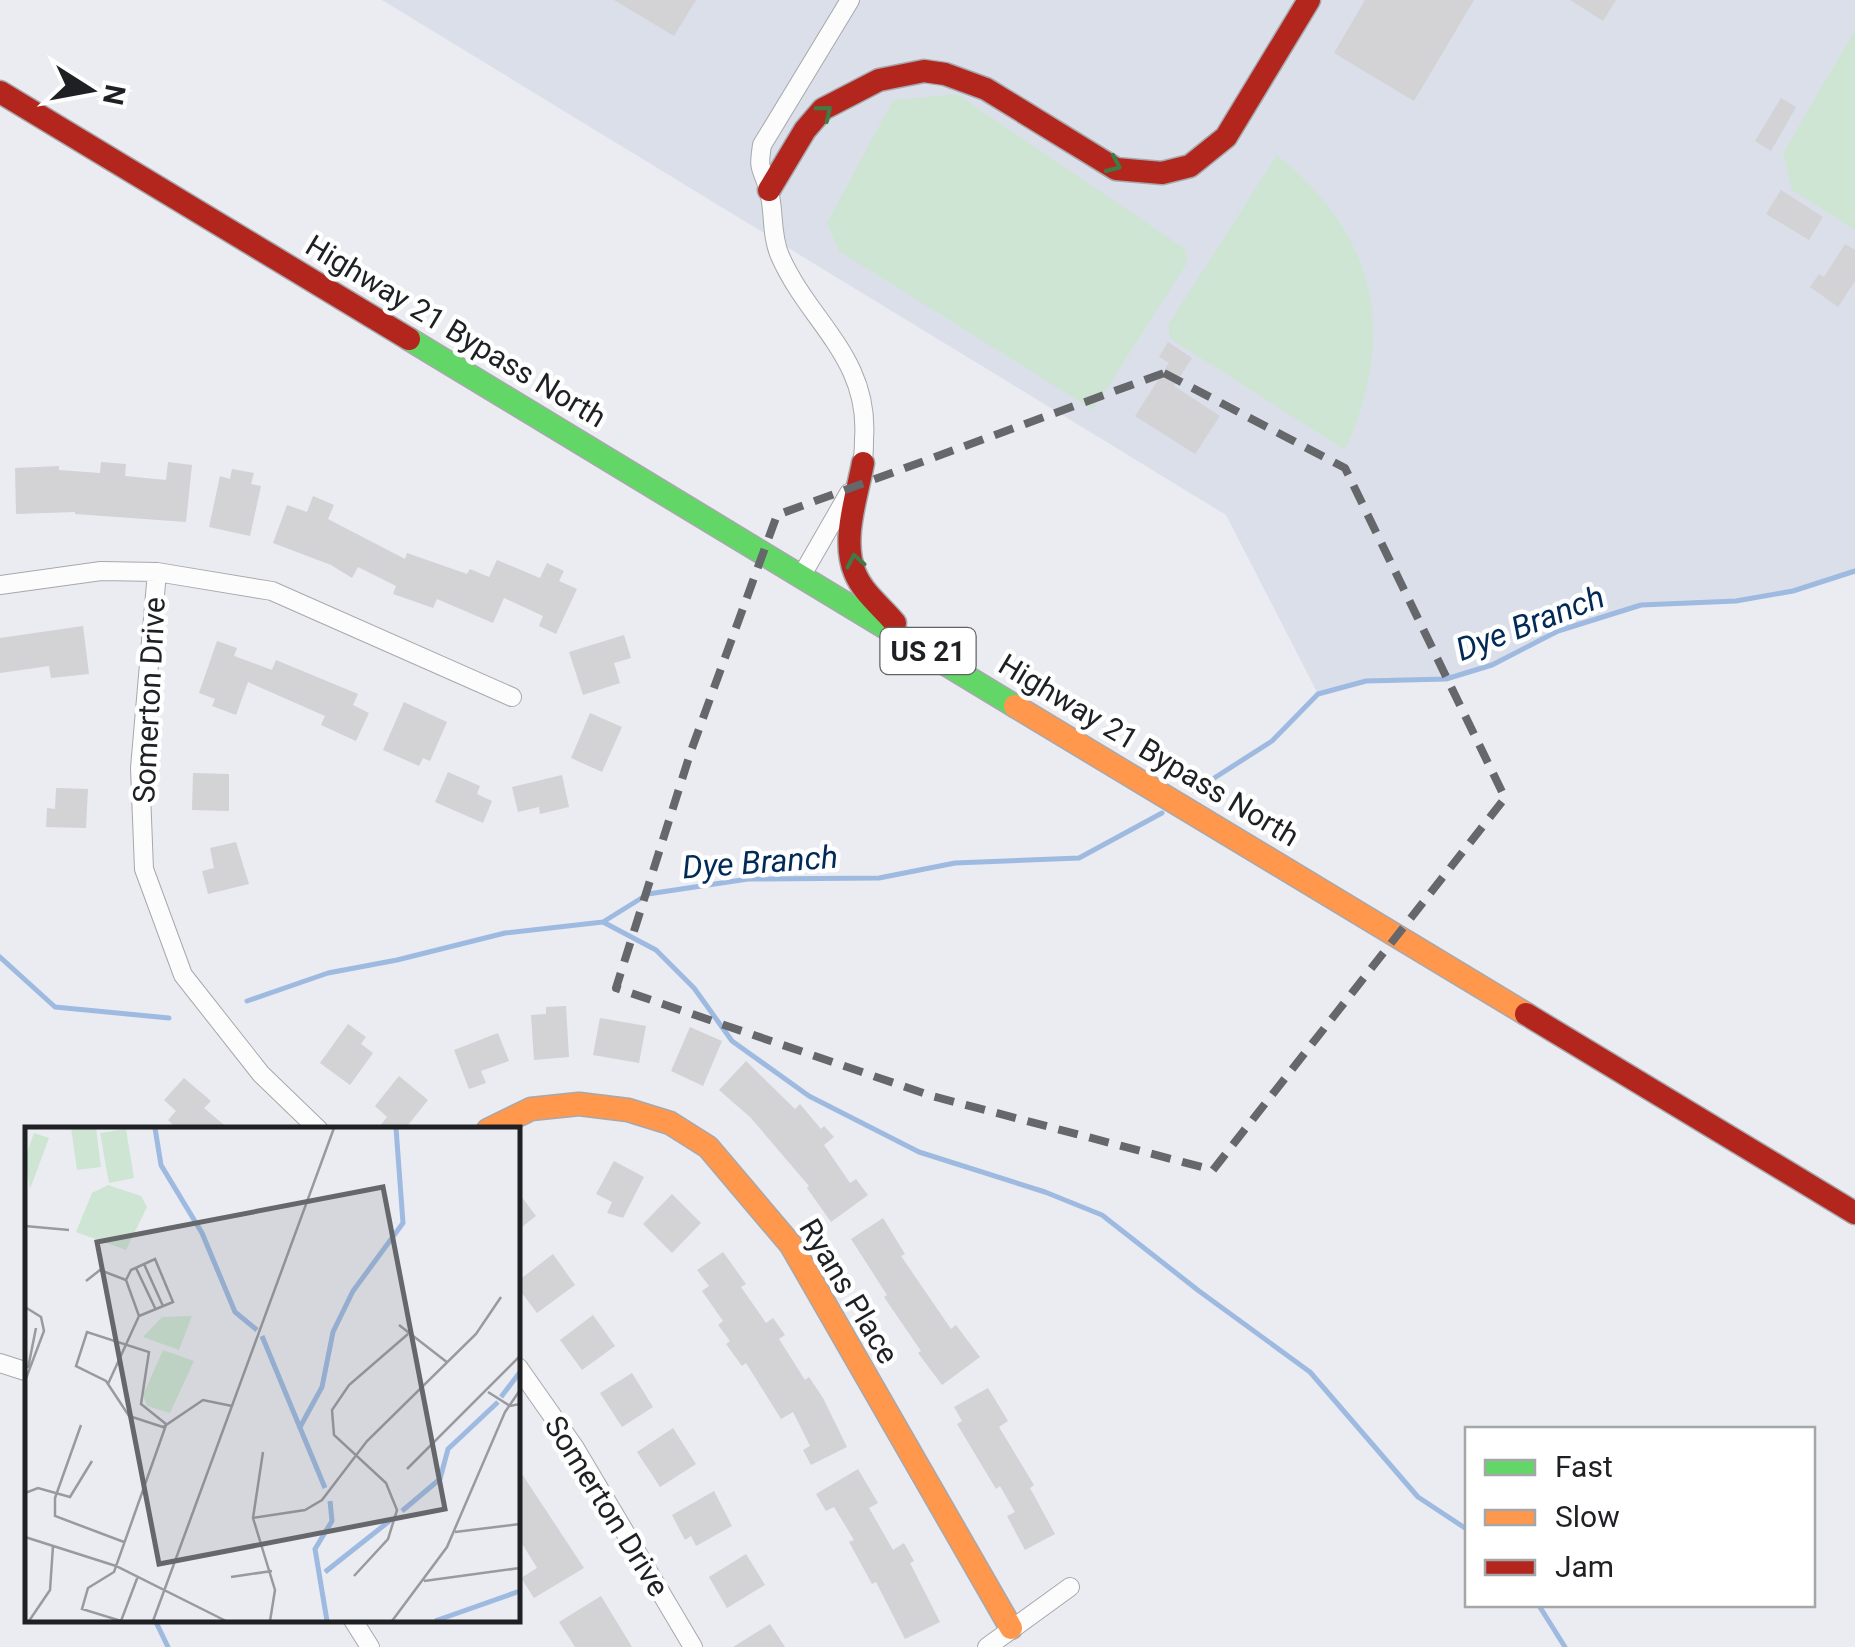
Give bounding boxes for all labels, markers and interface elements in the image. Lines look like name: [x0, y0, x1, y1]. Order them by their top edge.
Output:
north arrow: [40, 40, 140, 140]
text: N: [96, 82, 132, 108]
one-way arrow: [814, 106, 832, 123]
one-way arrow: [1104, 153, 1122, 173]
street label: Highway 21 Bypass North: [300, 227, 612, 435]
one-way arrow: [845, 552, 866, 569]
water label: Dye Branch: [1450, 577, 1610, 669]
street label: Somerton Drive: [126, 596, 172, 804]
road number: US 21: [880, 628, 976, 674]
street label: Highway 21 Bypass North: [993, 646, 1305, 854]
water label: Dye Branch: [681, 838, 839, 886]
inset map: [25, 1127, 520, 1622]
street label: Ryans Place: [792, 1212, 906, 1370]
street label: Somerton Drive: [538, 1409, 676, 1603]
legend: [1465, 1427, 1815, 1607]
text: Fast: [1555, 1449, 1613, 1484]
text: Slow: [1555, 1499, 1620, 1534]
text: Jam: [1555, 1549, 1614, 1584]

